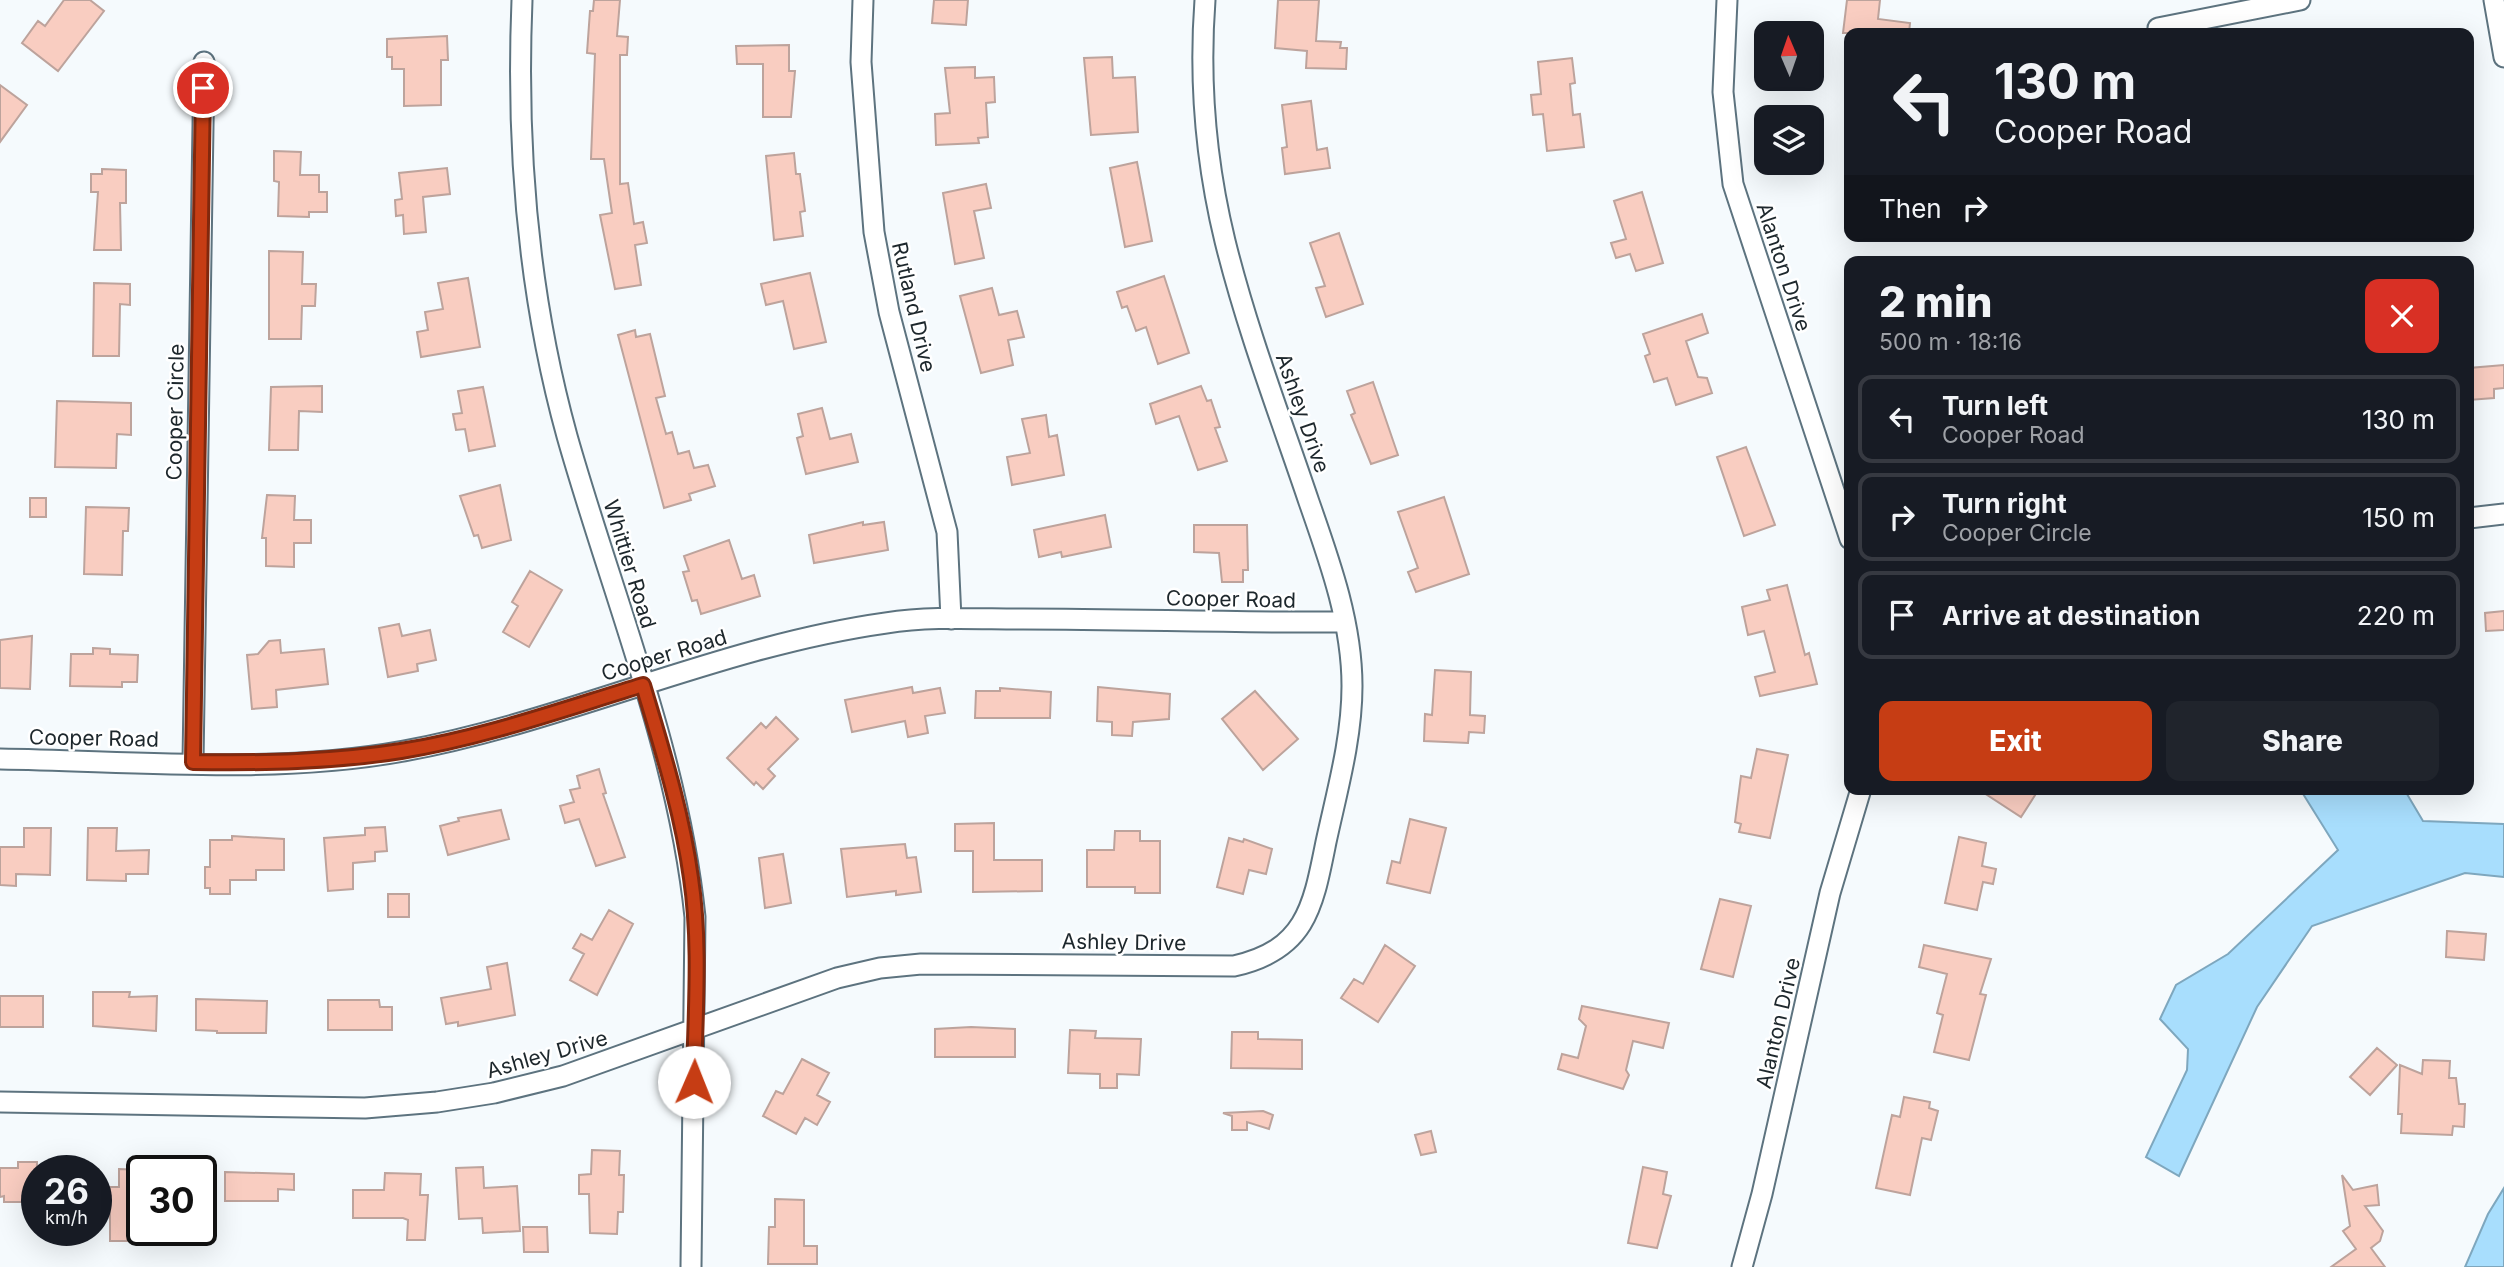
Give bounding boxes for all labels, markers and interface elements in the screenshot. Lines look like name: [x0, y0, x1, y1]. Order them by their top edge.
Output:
north arrow: [1754, 21, 1824, 91]
map controls: [1754, 21, 1824, 175]
text: 130 m: [1994, 52, 2136, 111]
icon: left: [1879, 56, 1970, 147]
pin: [173, 58, 233, 118]
icon: arrive: [184, 69, 222, 107]
button: layers: [1754, 105, 1824, 175]
text: Cooper Road: [1994, 112, 2192, 151]
icon: right: [1956, 189, 1994, 227]
text: Then: [1879, 193, 1942, 224]
street label: Alanton Drive: [1751, 200, 1817, 334]
street label: Rutland Drive: [887, 239, 941, 375]
text: 2 min: [1879, 276, 1993, 327]
button: close: [2365, 279, 2439, 353]
text: 500 m · 18:16: [1879, 328, 2022, 356]
street label: Cooper Circle: [161, 343, 189, 481]
street label: Ashley Drive: [1271, 350, 1335, 476]
text: Turn left: [1942, 390, 2048, 421]
icon: left: [1883, 400, 1921, 438]
text: 130 m: [2362, 404, 2435, 435]
text: Cooper Road: [1942, 421, 2084, 449]
text: Turn right: [1942, 488, 2067, 519]
street label: Whittier Road: [599, 497, 661, 631]
icon: right: [1883, 498, 1921, 536]
text: 150 m: [2362, 502, 2435, 533]
text: Cooper Circle: [1942, 519, 2092, 547]
street label: Cooper Road: [1166, 585, 1296, 613]
icon: arrive: [1883, 596, 1921, 634]
text: Arrive at destination: [1942, 600, 2201, 631]
text: 220 m: [2357, 600, 2435, 631]
street label: Cooper Road: [598, 624, 730, 686]
button: Exit: [1879, 701, 2152, 781]
button: Share: [2166, 701, 2439, 781]
street label: Cooper Road: [29, 724, 159, 752]
street label: Ashley Drive: [1061, 928, 1187, 956]
street label: Alanton Drive: [1751, 955, 1805, 1091]
street label: Ashley Drive: [484, 1025, 610, 1083]
position arrow: [657, 1045, 731, 1119]
speed limit sign: 30: [126, 1155, 217, 1246]
text: 26: [44, 1170, 89, 1212]
text: km/h: [45, 1207, 88, 1228]

